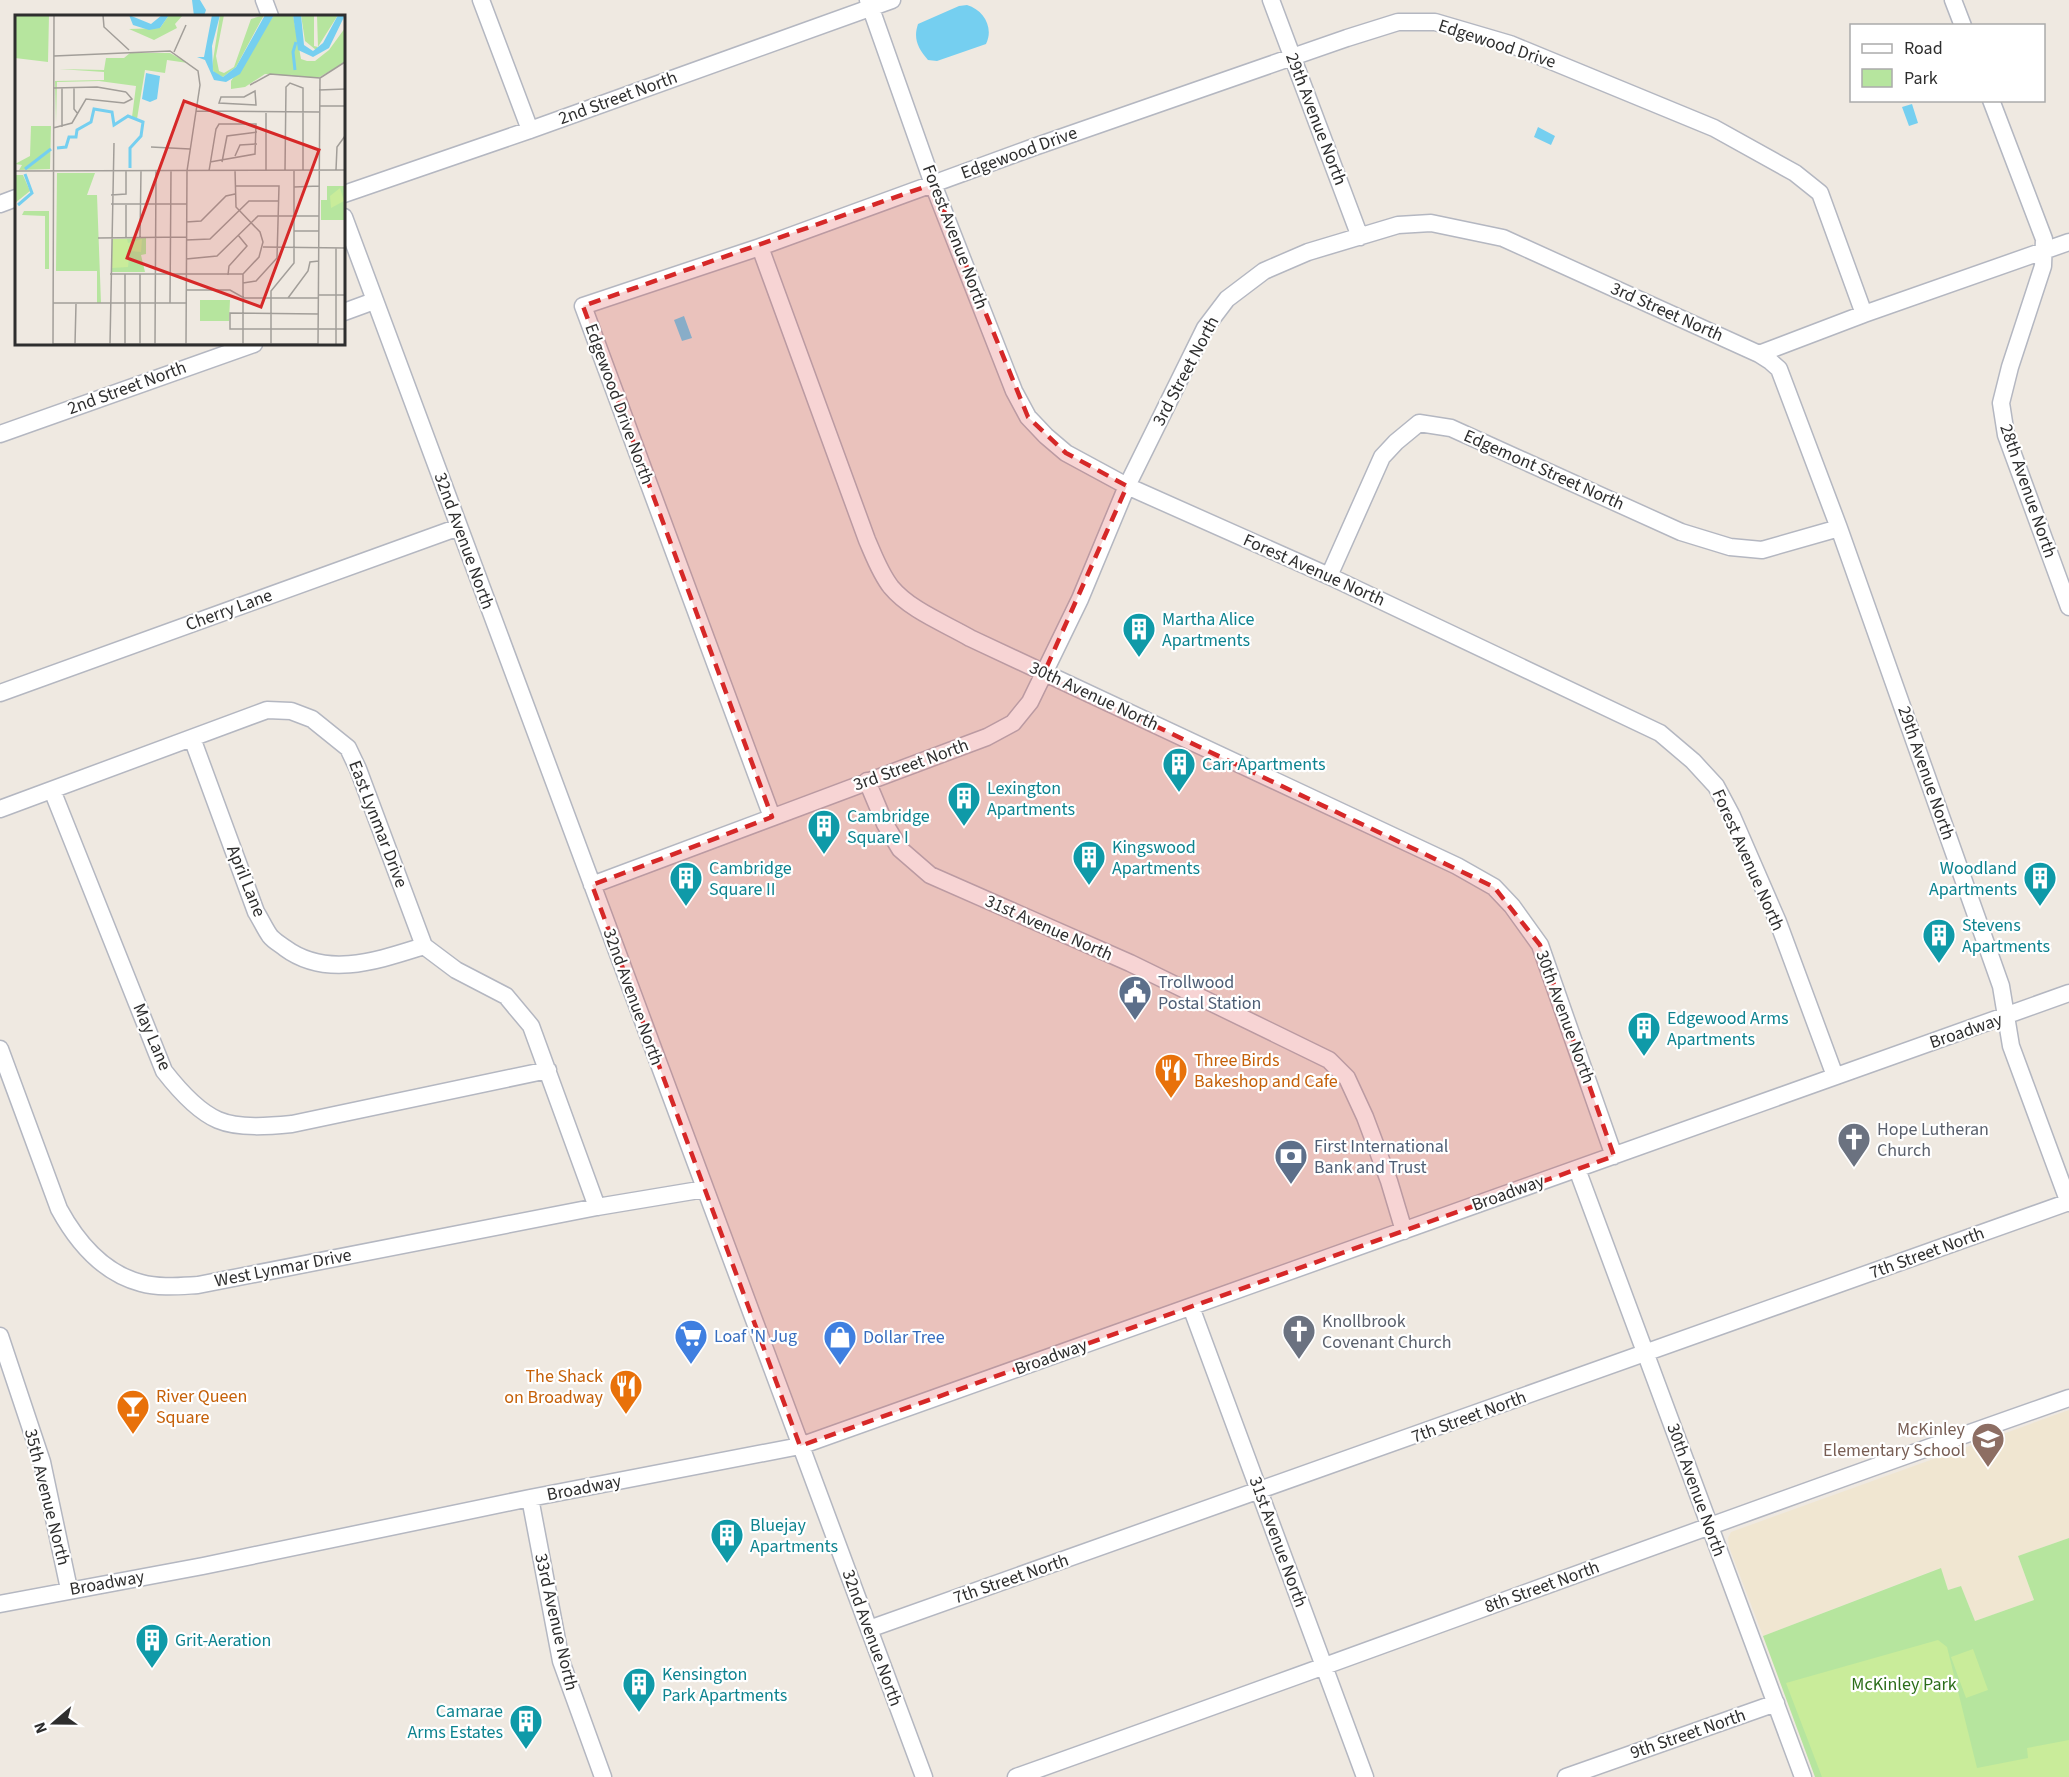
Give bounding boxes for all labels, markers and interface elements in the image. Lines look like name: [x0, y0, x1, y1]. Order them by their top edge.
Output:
street label: Edgewood Drive: [1435, 13, 1559, 75]
inset map: [15, 15, 345, 345]
legend: [1850, 24, 2045, 102]
text: Road: [1904, 36, 1943, 61]
street label: 29th Avenue North: [1279, 49, 1353, 189]
street label: 2nd Street North: [555, 65, 681, 131]
text: Park: [1904, 66, 1938, 91]
street label: Edgewood Drive: [957, 120, 1081, 186]
street label: Forest Avenue North: [916, 161, 994, 313]
street label: 3rd Street North: [1607, 276, 1727, 348]
street label: 3rd Street North: [1147, 312, 1225, 430]
street label: Edgewood Drive North: [578, 320, 660, 488]
street label: 2nd Street North: [64, 355, 190, 421]
street label: 28th Avenue North: [1993, 421, 2063, 561]
street label: Edgemont Street North: [1460, 423, 1628, 517]
street label: 32nd Avenue North: [428, 469, 500, 613]
street label: Forest Avenue North: [1239, 527, 1389, 613]
street label: Cherry Lane: [182, 583, 276, 637]
place label: Martha Alice Apartments: [1162, 607, 1255, 653]
building icon: Martha Alice Apartments: [1121, 611, 1157, 658]
street label: 30th Avenue North: [1025, 655, 1163, 737]
street label: 29th Avenue North: [1891, 703, 1961, 843]
street label: 3rd Street North: [850, 733, 972, 797]
building icon: Carr Apartments: [1161, 746, 1197, 793]
place label: Carr Apartments: [1202, 752, 1326, 777]
street label: East Lynmar Drive: [342, 757, 414, 891]
place label: Lexington Apartments: [987, 776, 1075, 822]
building icon: Lexington Apartments: [946, 780, 982, 827]
street label: Forest Avenue North: [1705, 785, 1791, 935]
place label: Cambridge Square I: [847, 804, 930, 850]
building icon: Cambridge Square I: [806, 808, 842, 855]
place label: Kingswood Apartments: [1112, 835, 1200, 881]
building icon: Kingswood Apartments: [1071, 839, 1107, 886]
street label: April Lane: [220, 841, 272, 921]
place label: Cambridge Square II: [709, 856, 792, 902]
place label: Woodland Apartments: [1929, 856, 2017, 902]
building icon: Cambridge Square II: [668, 860, 704, 907]
building icon: Woodland Apartments: [2022, 860, 2058, 907]
street label: 31st Avenue North: [981, 889, 1117, 967]
place label: Stevens Apartments: [1962, 913, 2050, 959]
building icon: Stevens Apartments: [1921, 917, 1957, 964]
street label: 32nd Avenue North: [597, 925, 669, 1069]
street label: 30th Avenue North: [1529, 947, 1601, 1087]
place label: Trollwood Postal Station: [1158, 970, 1261, 1016]
public building icon: Trollwood Postal Station: [1117, 974, 1153, 1021]
street label: May Lane: [127, 1000, 177, 1075]
place label: Edgewood Arms Apartments: [1667, 1006, 1789, 1052]
street label: Broadway: [1926, 1007, 2006, 1055]
building icon: Edgewood Arms Apartments: [1626, 1010, 1662, 1057]
place label: Three Birds Bakeshop and Cafe: [1194, 1048, 1338, 1094]
restaurant icon: Three Birds Bakeshop and Cafe: [1153, 1052, 1189, 1099]
place label: Hope Lutheran Church: [1877, 1117, 1989, 1163]
church icon: Hope Lutheran Church: [1836, 1121, 1872, 1168]
place label: First International Bank and Trust: [1314, 1134, 1448, 1180]
bank icon: First International Bank and Trust: [1273, 1138, 1309, 1185]
street label: Broadway: [1468, 1168, 1548, 1218]
street label: 7th Street North: [1866, 1221, 1988, 1285]
street label: West Lynmar Drive: [212, 1242, 354, 1294]
place label: Knollbrook Covenant Church: [1322, 1309, 1452, 1355]
church icon: Knollbrook Covenant Church: [1281, 1313, 1317, 1360]
supermarket icon: Loaf 'N Jug: [673, 1318, 709, 1365]
shop icon: Dollar Tree: [822, 1319, 858, 1366]
place label: Loaf 'N Jug: [714, 1324, 797, 1349]
place label: Dollar Tree: [863, 1325, 945, 1350]
street label: Broadway: [1011, 1332, 1091, 1382]
place label: The Shack on Broadway: [504, 1364, 604, 1410]
restaurant icon: The Shack on Broadway: [608, 1368, 644, 1415]
place label: River Queen Square: [156, 1384, 247, 1430]
street label: 7th Street North: [1408, 1385, 1530, 1449]
bar icon: River Queen Square: [115, 1388, 151, 1435]
place label: McKinley Elementary School: [1823, 1417, 1966, 1463]
street label: 30th Avenue North: [1660, 1420, 1732, 1560]
school or university icon: McKinley Elementary School: [1970, 1421, 2006, 1468]
street label: 35th Avenue North: [18, 1426, 76, 1568]
street label: Broadway: [545, 1468, 624, 1507]
street label: 31st Avenue North: [1243, 1473, 1313, 1611]
place label: Bluejay Apartments: [750, 1513, 838, 1559]
building icon: Bluejay Apartments: [709, 1517, 745, 1564]
street label: 7th Street North: [950, 1548, 1072, 1610]
street label: 33rd Avenue North: [528, 1551, 584, 1693]
street label: 8th Street North: [1481, 1555, 1603, 1619]
street label: Broadway: [68, 1564, 147, 1602]
street label: 32nd Avenue North: [836, 1566, 908, 1710]
building icon: Grit-Aeration: [134, 1622, 170, 1669]
place label: Grit-Aeration: [175, 1628, 271, 1653]
place label: Kensington Park Apartments: [662, 1662, 787, 1708]
building icon: Kensington Park Apartments: [621, 1666, 657, 1713]
park label: McKinley Park: [1851, 1672, 1957, 1697]
north arrow: [24, 1693, 84, 1753]
place label: Camarae Arms Estates: [407, 1699, 503, 1745]
building icon: Camarae Arms Estates: [508, 1703, 544, 1750]
street label: 9th Street North: [1627, 1703, 1749, 1765]
text: N: [29, 1719, 53, 1737]

